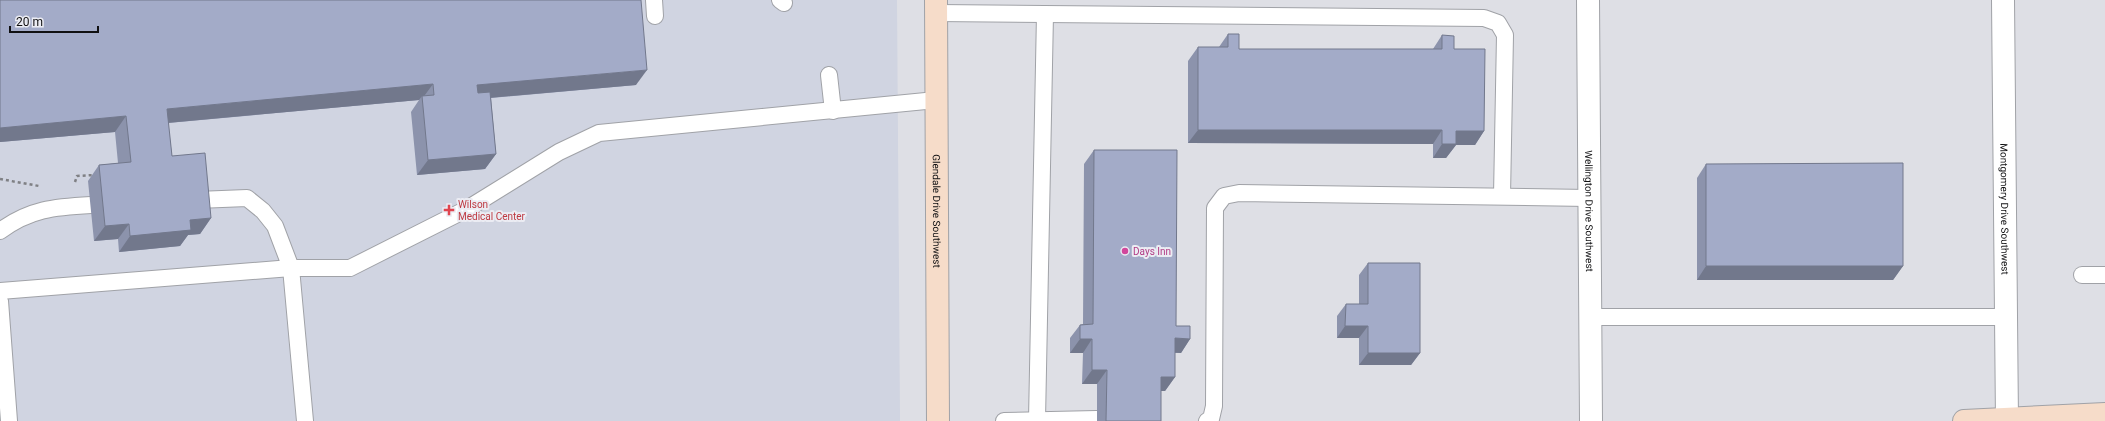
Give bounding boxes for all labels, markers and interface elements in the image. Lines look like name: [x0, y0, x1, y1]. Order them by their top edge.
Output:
scale bar: [10, 8, 98, 34]
text: 20 m: [16, 15, 43, 29]
street label: Montgomery Drive Southwest: [1999, 143, 2011, 275]
street label: Wellington Drive Southwest: [1584, 150, 1595, 272]
street label: Glendale Drive Southwest: [931, 154, 943, 268]
place label: Wilson Medical Center: [458, 199, 526, 222]
marker: Wilson Medical Center: [443, 204, 455, 216]
marker: Days Inn: [1120, 246, 1130, 256]
place label: Days Inn: [1133, 246, 1171, 257]

